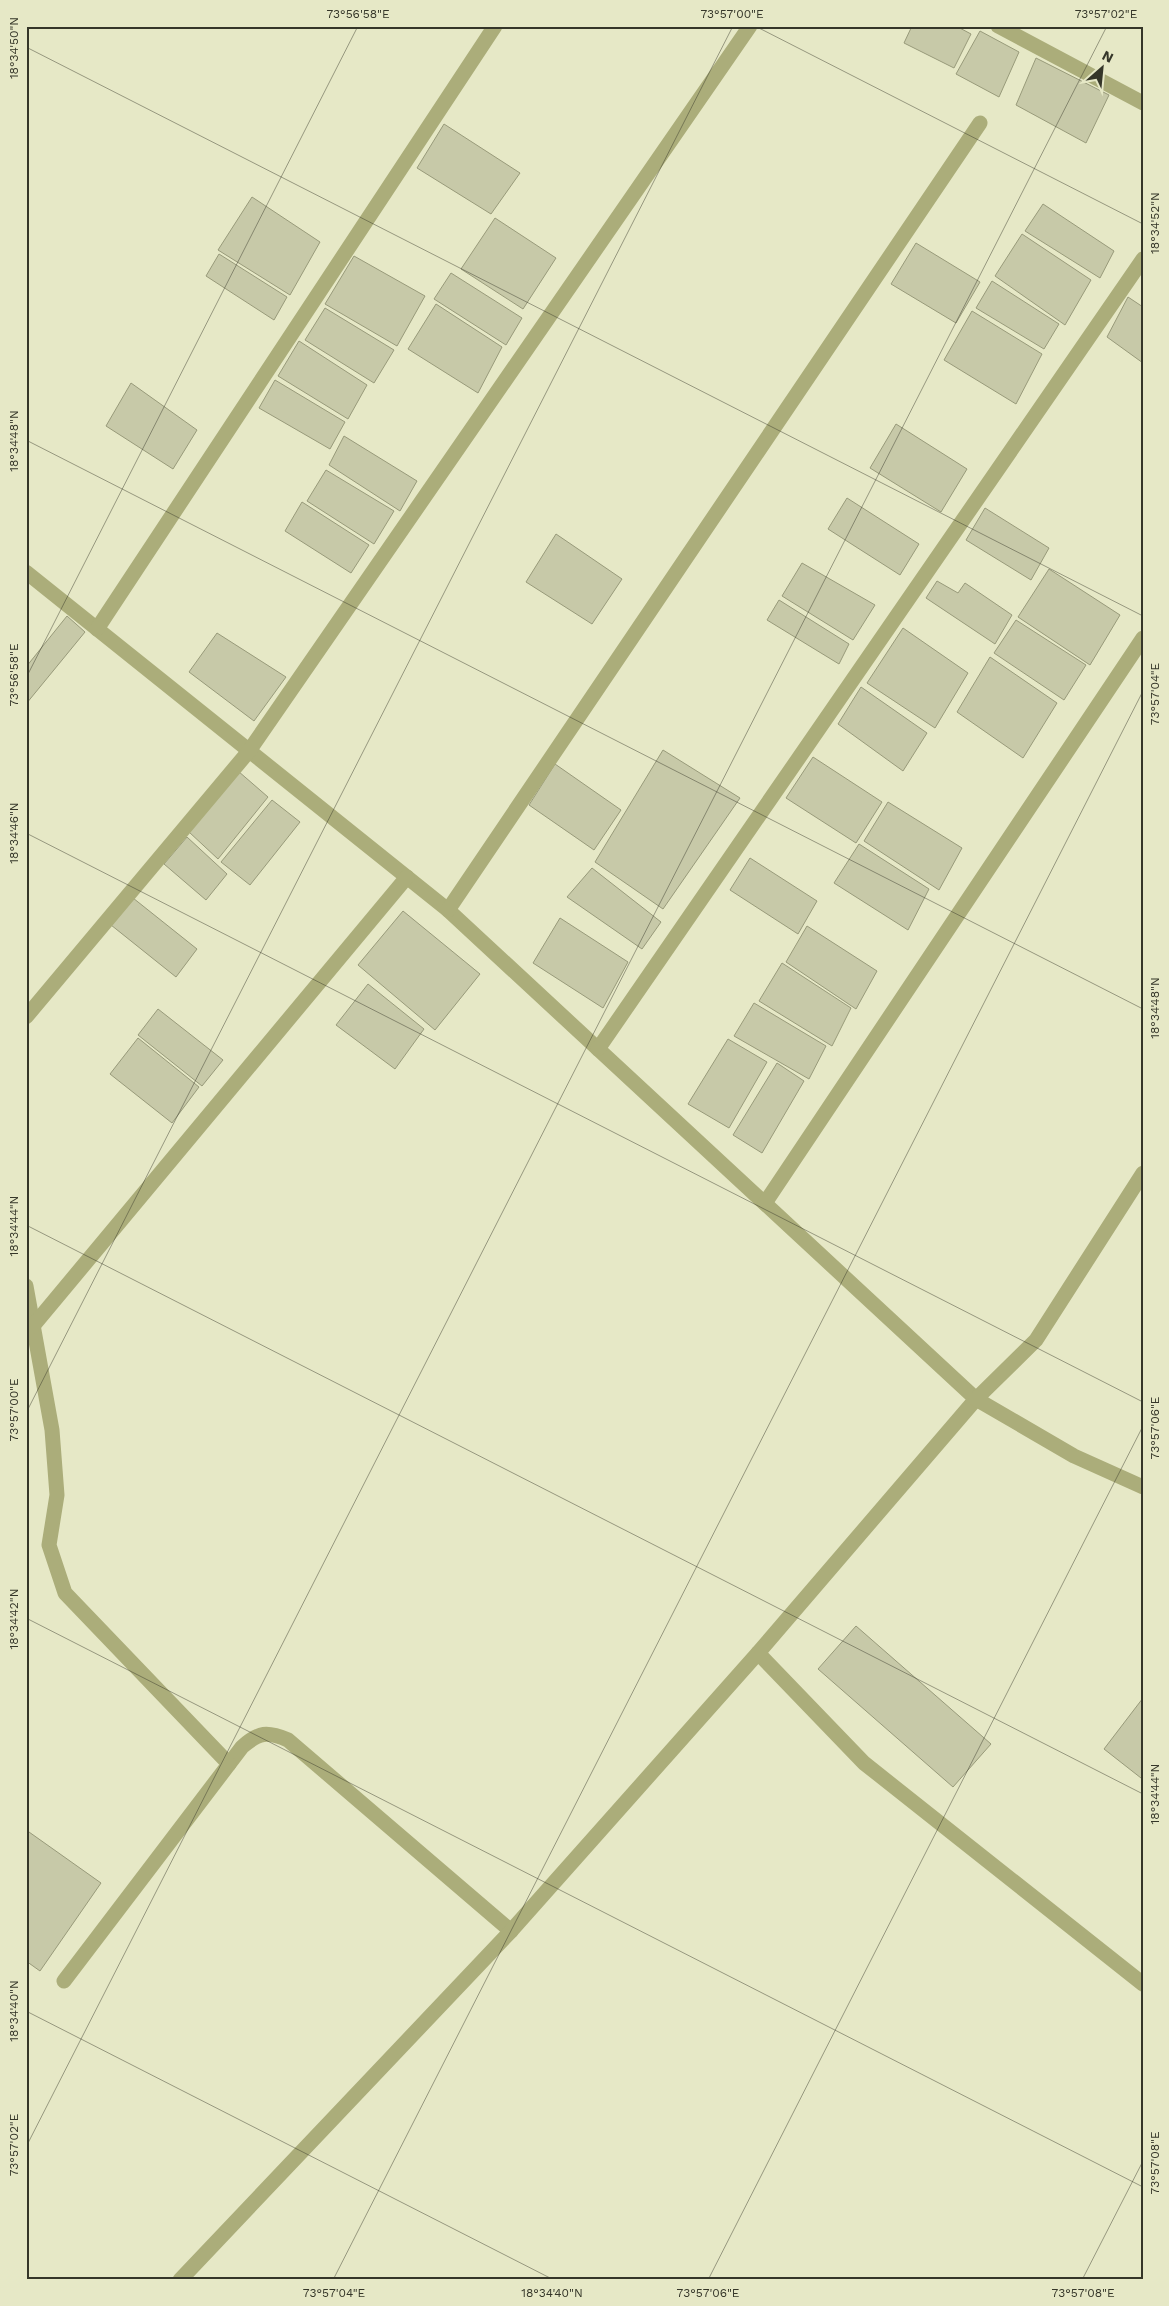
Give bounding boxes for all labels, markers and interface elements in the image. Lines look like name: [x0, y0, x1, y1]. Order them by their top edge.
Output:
text: 73°56'58"E: [326, 7, 390, 21]
text: 73°57'00"E: [700, 7, 764, 21]
text: 73°57'02"E: [1075, 7, 1138, 21]
text: 18°34'50"N: [7, 17, 21, 79]
north arrow: [1076, 42, 1126, 92]
text: N: [1100, 47, 1116, 66]
text: 18°34'52"N: [1148, 192, 1162, 254]
text: 18°34'48"N: [7, 410, 21, 472]
text: 73°56'58"E: [7, 643, 21, 707]
text: 73°57'04"E: [1148, 662, 1162, 725]
text: 18°34'46"N: [7, 802, 21, 864]
text: 18°34'48"N: [1148, 977, 1162, 1039]
text: 18°34'44"N: [7, 1196, 21, 1256]
text: 73°57'00"E: [7, 1378, 21, 1442]
text: 73°57'06"E: [1148, 1396, 1162, 1460]
text: 18°34'42"N: [7, 1588, 21, 1650]
text: 18°34'44"N: [1148, 1764, 1162, 1824]
text: 18°34'40"N: [7, 1980, 21, 2042]
text: 73°57'02"E: [7, 2113, 21, 2176]
text: 73°57'08"E: [1148, 2131, 1162, 2195]
text: 73°57'04"E: [303, 2286, 366, 2300]
text: 18°34'40"N: [521, 2286, 583, 2300]
text: 73°57'06"E: [676, 2286, 740, 2300]
text: 73°57'08"E: [1051, 2286, 1115, 2300]

